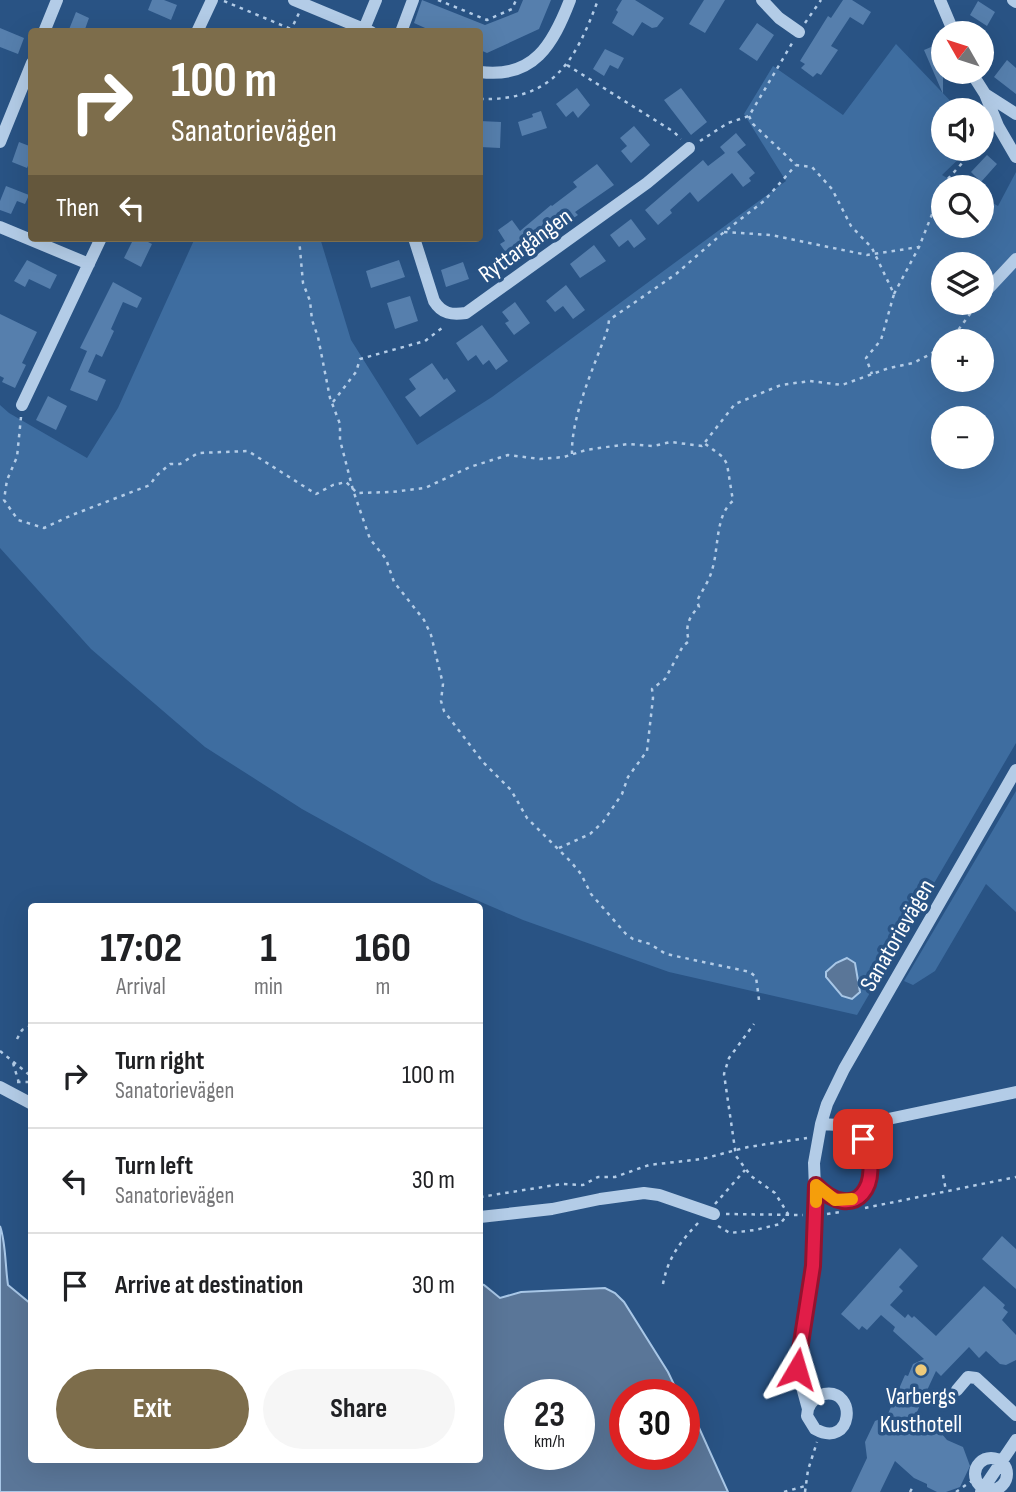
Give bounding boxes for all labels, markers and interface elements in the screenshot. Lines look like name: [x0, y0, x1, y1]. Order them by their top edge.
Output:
north arrow: [931, 21, 994, 84]
map controls: [931, 21, 994, 469]
text: 100 m: [171, 52, 277, 111]
icon: right: [56, 56, 147, 147]
button: sound: [931, 98, 994, 161]
text: Sanatorievägen: [171, 112, 337, 151]
button: search: [931, 175, 994, 238]
icon: left: [113, 189, 151, 227]
text: Then: [56, 193, 99, 224]
street label: Ryttargången: [473, 202, 578, 289]
button: layers: [931, 252, 994, 315]
button: +: [931, 329, 994, 392]
button: −: [931, 406, 994, 469]
street label: Sanatorievägen: [854, 874, 941, 996]
text: 17:02: [100, 923, 182, 974]
text: 1: [260, 923, 277, 974]
text: 160: [355, 923, 411, 974]
text: Arrival: [116, 973, 166, 1001]
text: min: [254, 973, 283, 1001]
text: m: [376, 973, 390, 1001]
text: Turn right: [115, 1046, 204, 1077]
icon: right: [56, 1057, 94, 1095]
text: 100 m: [402, 1060, 455, 1091]
text: Sanatorievägen: [115, 1077, 234, 1105]
pin: [833, 1109, 893, 1169]
icon: arrive: [844, 1120, 882, 1158]
text: Turn left: [115, 1151, 193, 1182]
icon: left: [56, 1162, 94, 1200]
text: 30 m: [412, 1165, 455, 1196]
text: Sanatorievägen: [115, 1182, 234, 1210]
icon: arrive: [56, 1267, 94, 1305]
text: Arrive at destination: [115, 1270, 303, 1301]
text: 30 m: [412, 1270, 455, 1301]
position arrow: [760, 1332, 834, 1406]
marker: Varbergs Kusthotell: [913, 1362, 929, 1378]
button: Exit: [56, 1369, 249, 1449]
button: Share: [263, 1369, 455, 1449]
speed limit sign: 30: [609, 1379, 700, 1470]
place label: Varbergs Kusthotell: [880, 1382, 962, 1439]
text: 23: [534, 1394, 565, 1437]
text: km/h: [534, 1431, 565, 1452]

